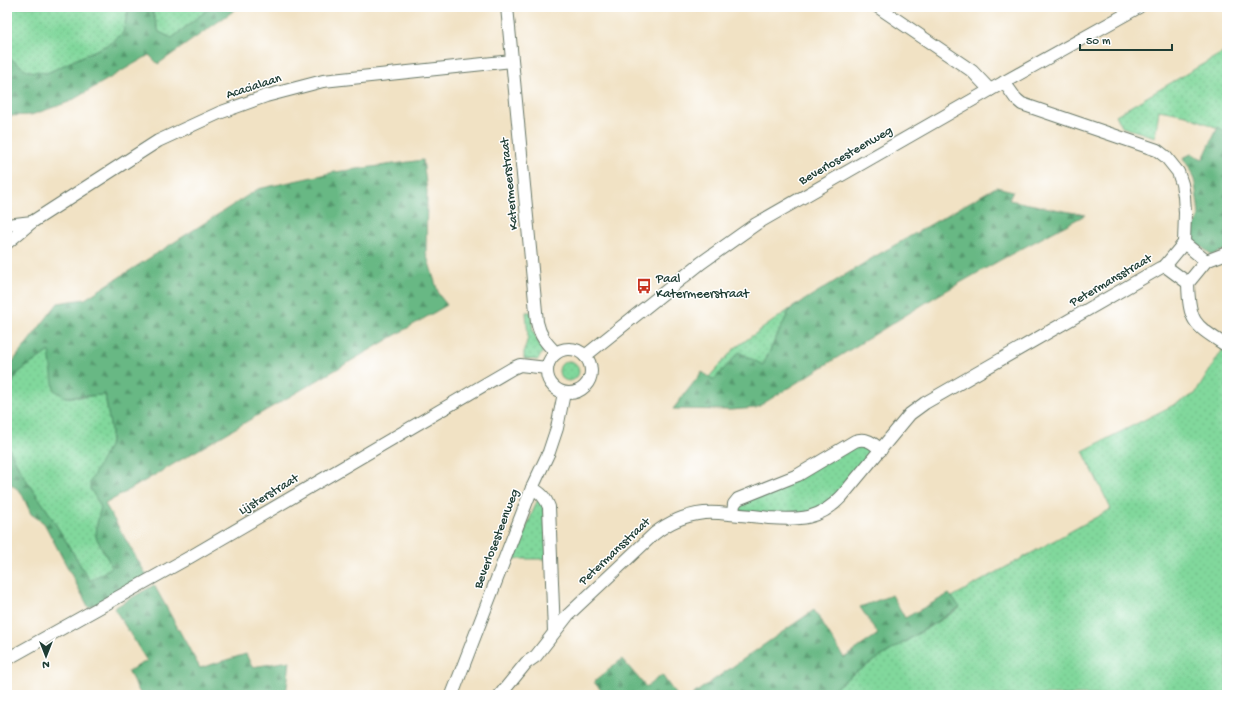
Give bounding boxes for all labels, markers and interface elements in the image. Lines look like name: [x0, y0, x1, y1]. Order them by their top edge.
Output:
scale bar: [1080, 26, 1172, 52]
text: 50 m: [1086, 35, 1111, 49]
street label: Acacialaan: [224, 71, 284, 103]
street label: Beverlosesteenweg: [796, 123, 895, 189]
street label: Katermeerstraat: [498, 135, 522, 231]
street label: Petermansstraat: [1066, 251, 1156, 311]
place label: Paal Katermeerstraat: [655, 272, 750, 302]
bus stop icon: Paal Katermeerstraat: [635, 277, 653, 295]
street label: Lijsterstraat: [236, 470, 303, 519]
street label: Beverlosesteenweg: [471, 487, 523, 592]
street label: Petermansstraat: [575, 514, 655, 590]
north arrow: [26, 636, 66, 676]
text: N: [42, 658, 50, 670]

